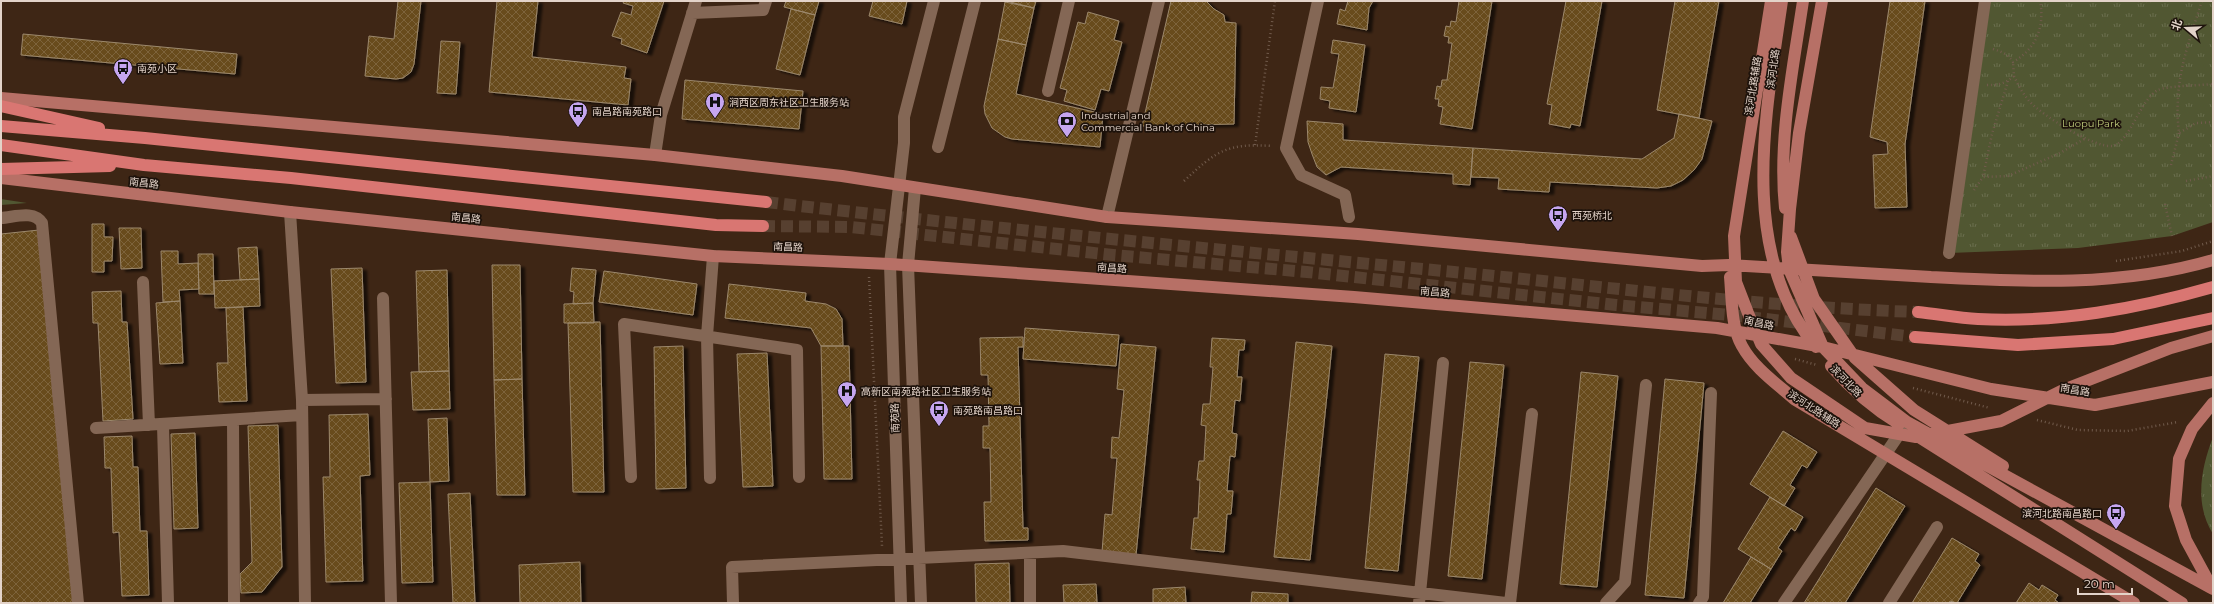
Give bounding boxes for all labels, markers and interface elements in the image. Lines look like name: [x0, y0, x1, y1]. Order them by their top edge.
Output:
north arrow: [2166, 8, 2206, 48]
text: 北: [2168, 17, 2185, 32]
street label: 滨河北路: [1764, 48, 1782, 90]
street label: 滨河北路辅路: [1742, 55, 1764, 117]
bus stop icon: 南苑小区: [112, 57, 134, 85]
place label: 南苑小区: [137, 62, 177, 75]
hospital icon: 涧西区周东社区卫生服务站: [704, 91, 726, 119]
place label: 涧西区周东社区卫生服务站: [729, 96, 849, 109]
bus stop icon: 南昌路南苑路口: [567, 100, 589, 128]
place label: 南昌路南苑路口: [592, 105, 662, 118]
place label: Industrial and Commercial Bank of China: [1081, 109, 1215, 134]
bank icon: Industrial and Commercial Bank of China: [1056, 110, 1078, 138]
park label: Luopu Park: [2062, 117, 2120, 130]
street label: 南昌路: [128, 175, 160, 191]
bus stop icon: 西苑桥北: [1547, 204, 1569, 232]
place label: 西苑桥北: [1572, 209, 1612, 222]
street label: 南昌路: [450, 210, 482, 226]
street label: 南昌路: [773, 240, 803, 254]
street label: 南昌路: [1097, 260, 1127, 276]
street label: 南昌路: [1419, 284, 1451, 300]
street label: 南昌路: [1743, 314, 1775, 332]
street label: 滨河北路: [1827, 362, 1865, 400]
hospital icon: 高新区南苑路社区卫生服务站: [836, 380, 858, 408]
street label: 南昌路: [2059, 381, 2091, 399]
place label: 高新区南苑路社区卫生服务站: [861, 385, 991, 398]
street label: 滨河北路辅路: [1785, 387, 1843, 431]
bus stop icon: 南苑路南昌路口: [928, 399, 950, 427]
street label: 南苑路: [888, 403, 902, 433]
place label: 南苑路南昌路口: [953, 404, 1023, 417]
bus stop icon: 滨河北路南昌路口: [2105, 502, 2127, 530]
place label: 滨河北路南昌路口: [2022, 507, 2102, 520]
scale bar: [2078, 570, 2132, 596]
text: 20 m: [2084, 576, 2115, 591]

